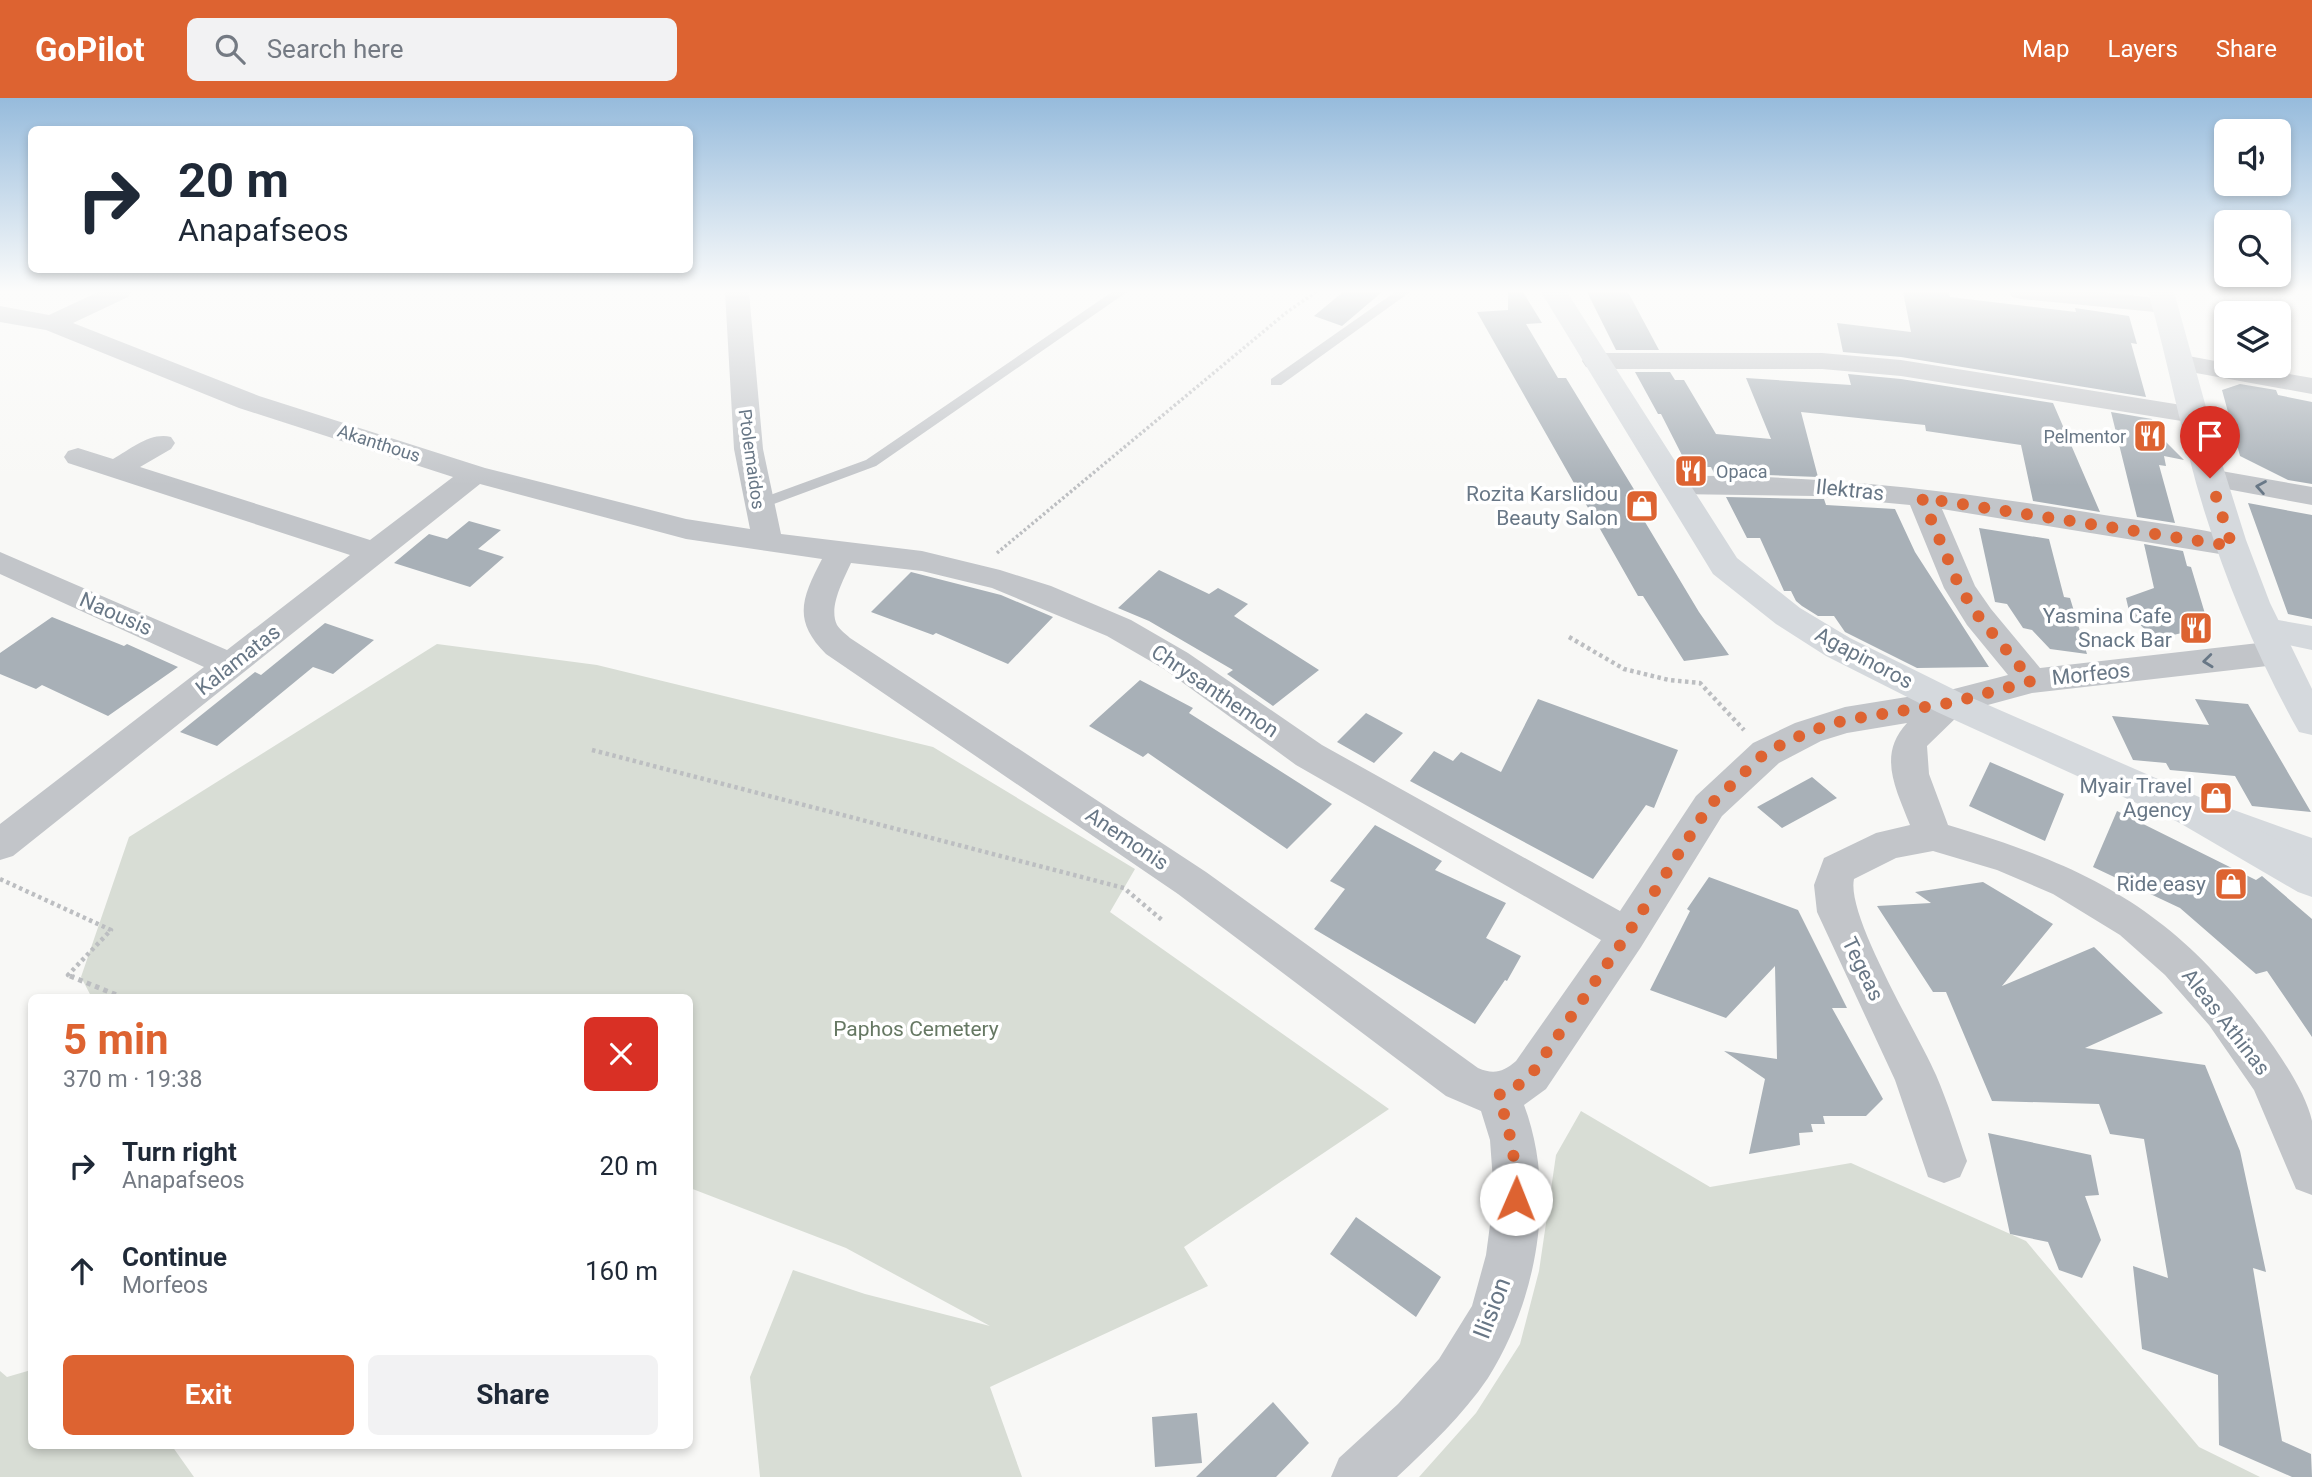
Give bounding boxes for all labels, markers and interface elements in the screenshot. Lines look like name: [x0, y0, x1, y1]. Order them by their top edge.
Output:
search box: [187, 18, 677, 81]
text: GoPilot: [35, 30, 145, 69]
icon: search: [211, 30, 249, 68]
text: Search here: [267, 34, 403, 64]
text: Map: [2022, 35, 2070, 63]
text: Layers: [2108, 35, 2178, 63]
text: Share: [2216, 35, 2277, 63]
map controls: [2214, 119, 2291, 378]
button: sound: [2214, 119, 2291, 196]
text: 20 m: [178, 152, 289, 209]
icon: right: [63, 154, 154, 245]
button: search: [2214, 210, 2291, 287]
text: Anapafseos: [178, 211, 349, 249]
button: layers: [2214, 301, 2291, 378]
pin: [2180, 406, 2240, 478]
street label: Ptolemaidos: [735, 408, 769, 510]
restaurant icon: Pelmentor: [2131, 417, 2169, 455]
icon: arrive: [2191, 417, 2229, 455]
street label: Akanthous: [335, 420, 423, 466]
place label: Pelmentor: [2043, 426, 2126, 447]
restaurant icon: Opaca: [1672, 452, 1710, 490]
place label: Opaca: [1716, 461, 1768, 482]
street label: Ilektras: [1815, 474, 1885, 506]
one-way arrow: [2255, 480, 2267, 495]
place label: Rozita Karslidou Beauty Salon: [1466, 482, 1618, 530]
shop icon: Rozita Karslidou Beauty Salon: [1623, 487, 1661, 525]
street label: Naousis: [76, 587, 156, 641]
place label: Yasmina Cafe Snack Bar: [2043, 604, 2172, 652]
restaurant icon: Yasmina Cafe Snack Bar: [2177, 609, 2215, 647]
street label: Kalamatas: [191, 620, 285, 700]
street label: Agapinoros: [1811, 622, 1917, 694]
street label: Chrysanthemon: [1147, 640, 1283, 742]
one-way arrow: [2203, 653, 2214, 668]
street label: Morfeos: [2051, 658, 2131, 690]
place label: Myair Travel Agency: [2079, 774, 2192, 822]
shop icon: Myair Travel Agency: [2197, 779, 2235, 817]
street label: Anemonis: [1081, 803, 1173, 875]
shop icon: Ride easy: [2212, 865, 2250, 903]
place label: Ride easy: [2116, 872, 2206, 896]
street label: Tegeas: [1837, 933, 1889, 1005]
street label: Aleas Athinas: [2177, 964, 2275, 1080]
text: 5 min: [63, 1015, 169, 1064]
button: close: [584, 1017, 658, 1091]
park label: Paphos Cemetery: [833, 1017, 999, 1041]
text: 370 m · 19:38: [63, 1066, 202, 1093]
text: Turn right: [122, 1137, 237, 1167]
icon: right: [63, 1147, 101, 1185]
text: 20 m: [600, 1151, 658, 1181]
position arrow: [1479, 1162, 1553, 1236]
text: Anapafseos: [122, 1167, 245, 1194]
text: Continue: [122, 1242, 227, 1272]
icon: ahead: [63, 1252, 101, 1290]
text: 160 m: [585, 1256, 658, 1286]
text: Morfeos: [122, 1272, 208, 1299]
street label: Ilision: [1468, 1273, 1516, 1343]
button: Exit: [63, 1355, 354, 1435]
button: Share: [368, 1355, 658, 1435]

